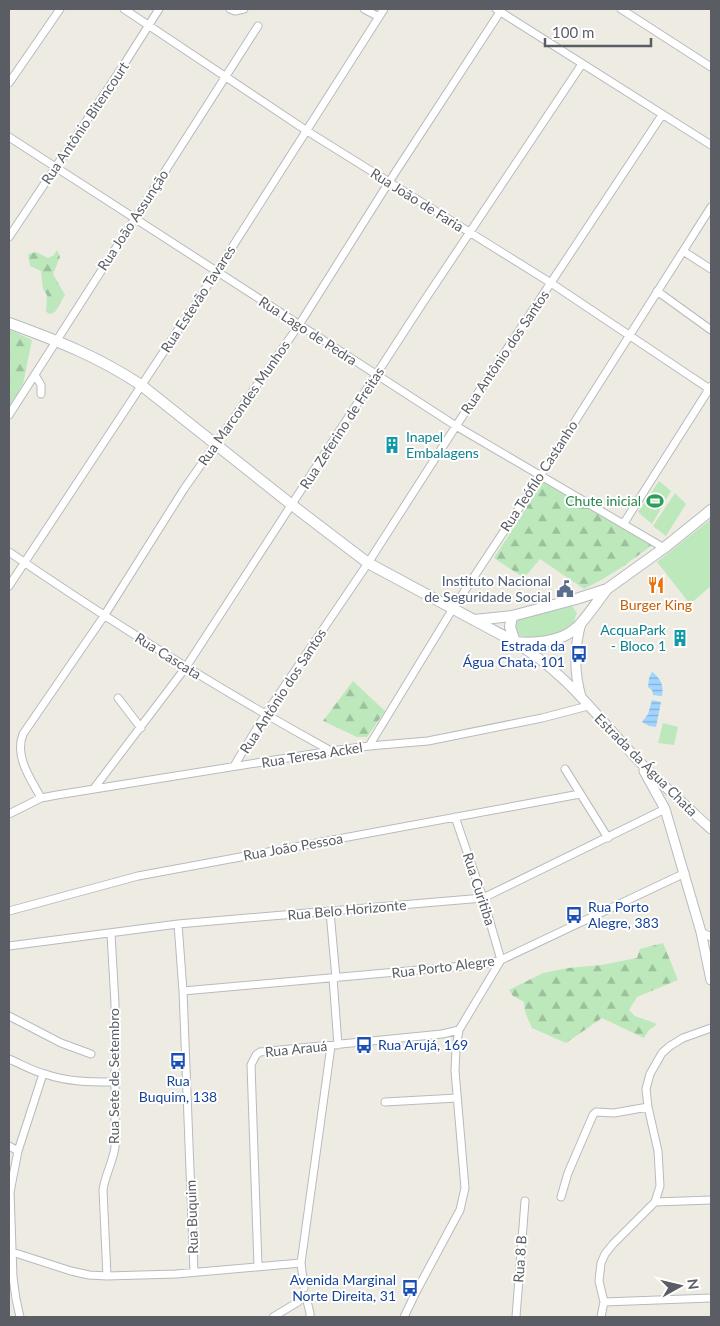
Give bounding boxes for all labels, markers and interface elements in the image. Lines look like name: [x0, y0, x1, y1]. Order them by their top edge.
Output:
scale bar: [545, 15, 651, 47]
text: 100 m: [552, 23, 594, 41]
street label: Rua Antônio Bitencourt: [37, 58, 132, 187]
street label: Rua João de Faria: [368, 164, 467, 235]
street label: Rua João Assunção: [94, 166, 172, 273]
street label: Rua Estevão Tavares: [157, 242, 238, 355]
street label: Rua Antônio dos Santos: [457, 287, 552, 417]
street label: Rua Lago de Pedra: [256, 292, 361, 369]
street label: Rua Marcondes Munhos: [194, 337, 293, 469]
street label: Rua Zeferino de Freitas: [296, 364, 387, 492]
street label: Rua Teófilo Castanho: [496, 417, 581, 534]
place label: Inapel Embalagens: [406, 428, 479, 461]
building icon: Inapel Embalagens: [382, 435, 402, 455]
sports icon: Chute inicial: [645, 491, 665, 511]
place label: Chute inicial: [565, 492, 641, 509]
place label: Instituto Nacional de Seguridade Social: [424, 572, 551, 605]
restaurant icon: Burger King: [646, 575, 666, 595]
public building icon: Instituto Nacional de Seguridade Social: [555, 579, 575, 599]
place label: Burger King: [620, 596, 692, 613]
place label: AcquaPark - Bloco 1: [600, 621, 667, 654]
street label: Rua Antônio dos Santos: [236, 625, 329, 756]
building icon: AcquaPark - Bloco 1: [670, 628, 690, 648]
street label: Rua Cascata: [132, 629, 204, 683]
place label: Estrada da Água Chata, 101: [463, 637, 565, 670]
bus stop icon: Estrada da Água Chata, 101: [569, 644, 589, 664]
street label: Estrada da Água Chata: [591, 710, 701, 820]
street label: Rua Teresa Ackel: [260, 738, 364, 771]
street label: Rua João Pessoa: [242, 829, 344, 864]
street label: Rua Curitiba: [460, 850, 499, 928]
street label: Rua Belo Horizonte: [287, 896, 407, 923]
place label: Rua Porto Alegre, 383: [588, 898, 659, 931]
bus stop icon: Rua Porto Alegre, 383: [564, 905, 584, 925]
street label: Rua Porto Alegre: [391, 952, 495, 981]
street label: Rua Sete de Setembro: [105, 1008, 122, 1144]
bus stop icon: Rua Arujá, 169: [354, 1035, 374, 1055]
place label: Rua Arujá, 169: [378, 1036, 468, 1053]
street label: Rua Arauá: [264, 1037, 328, 1060]
bus stop icon: Rua Buquim, 138: [168, 1051, 188, 1071]
place label: Rua Buquim, 138: [139, 1072, 217, 1105]
street label: Rua Buquim: [182, 1180, 201, 1254]
street label: Rua 8 B: [509, 1235, 530, 1283]
north arrow: [655, 1261, 705, 1311]
place label: Avenida Marginal Norte Direita, 31: [290, 1271, 396, 1304]
bus stop icon: Avenida Marginal Norte Direita, 31: [400, 1278, 420, 1298]
text: N: [684, 1278, 703, 1291]

